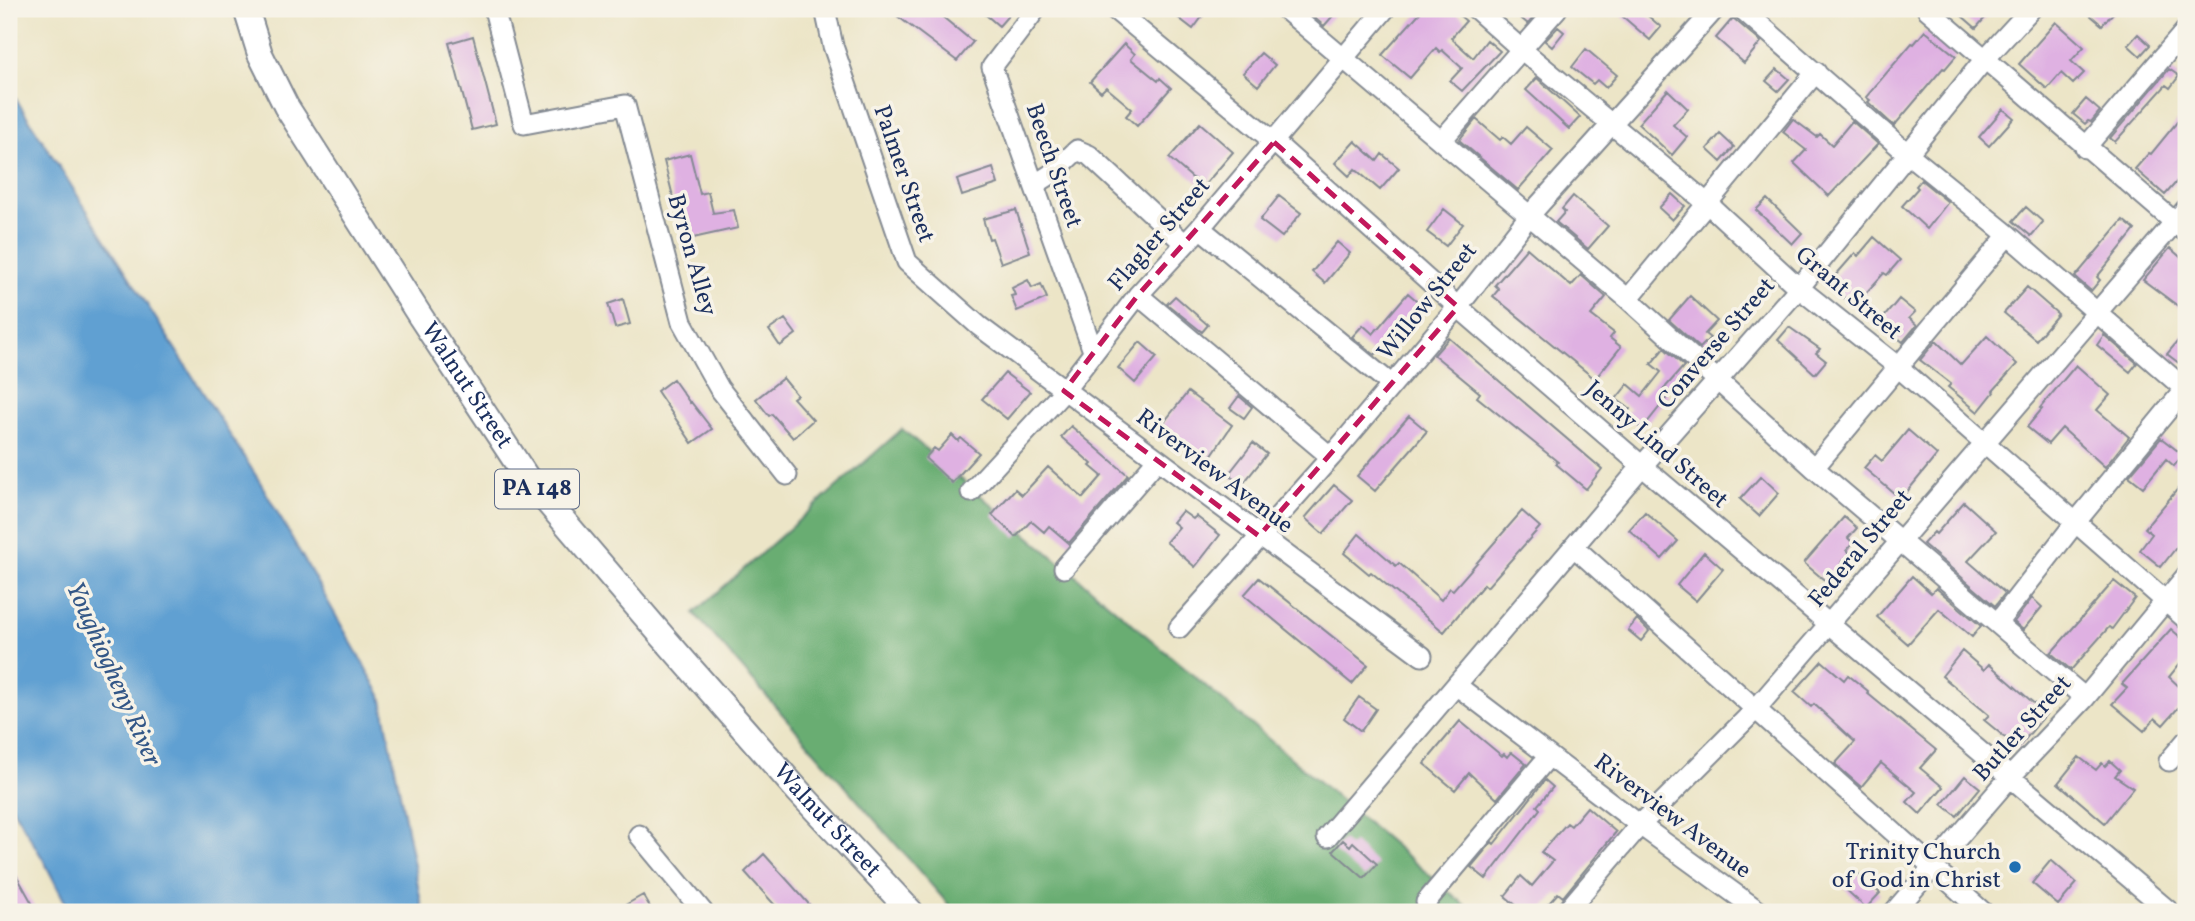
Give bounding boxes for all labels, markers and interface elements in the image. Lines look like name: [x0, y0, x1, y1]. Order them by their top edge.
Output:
street label: Beech Street: [1016, 99, 1090, 233]
street label: Palmer Street: [864, 101, 942, 247]
street label: Flagler Street: [1101, 171, 1219, 299]
street label: Byron Alley: [657, 190, 725, 320]
street label: Willow Street: [1370, 236, 1486, 368]
street label: Grant Street: [1787, 239, 1909, 349]
street label: Converse Street: [1650, 271, 1784, 417]
street label: Walnut Street: [412, 316, 520, 456]
street label: Jenny Lind Street: [1577, 373, 1735, 517]
street label: Riverview Avenue: [1128, 401, 1300, 543]
road number: PA 148: [495, 470, 579, 509]
street label: Federal Street: [1801, 482, 1921, 616]
water label: Youghiogheny River: [56, 576, 170, 772]
street label: Butler Street: [1966, 668, 2080, 790]
street label: Riverview Avenue: [1586, 746, 1758, 888]
street label: Walnut Street: [765, 756, 888, 886]
place label: Trinity Church of God in Christ: [1832, 836, 2001, 898]
marker: Trinity Church of God in Christ: [2007, 859, 2023, 875]

